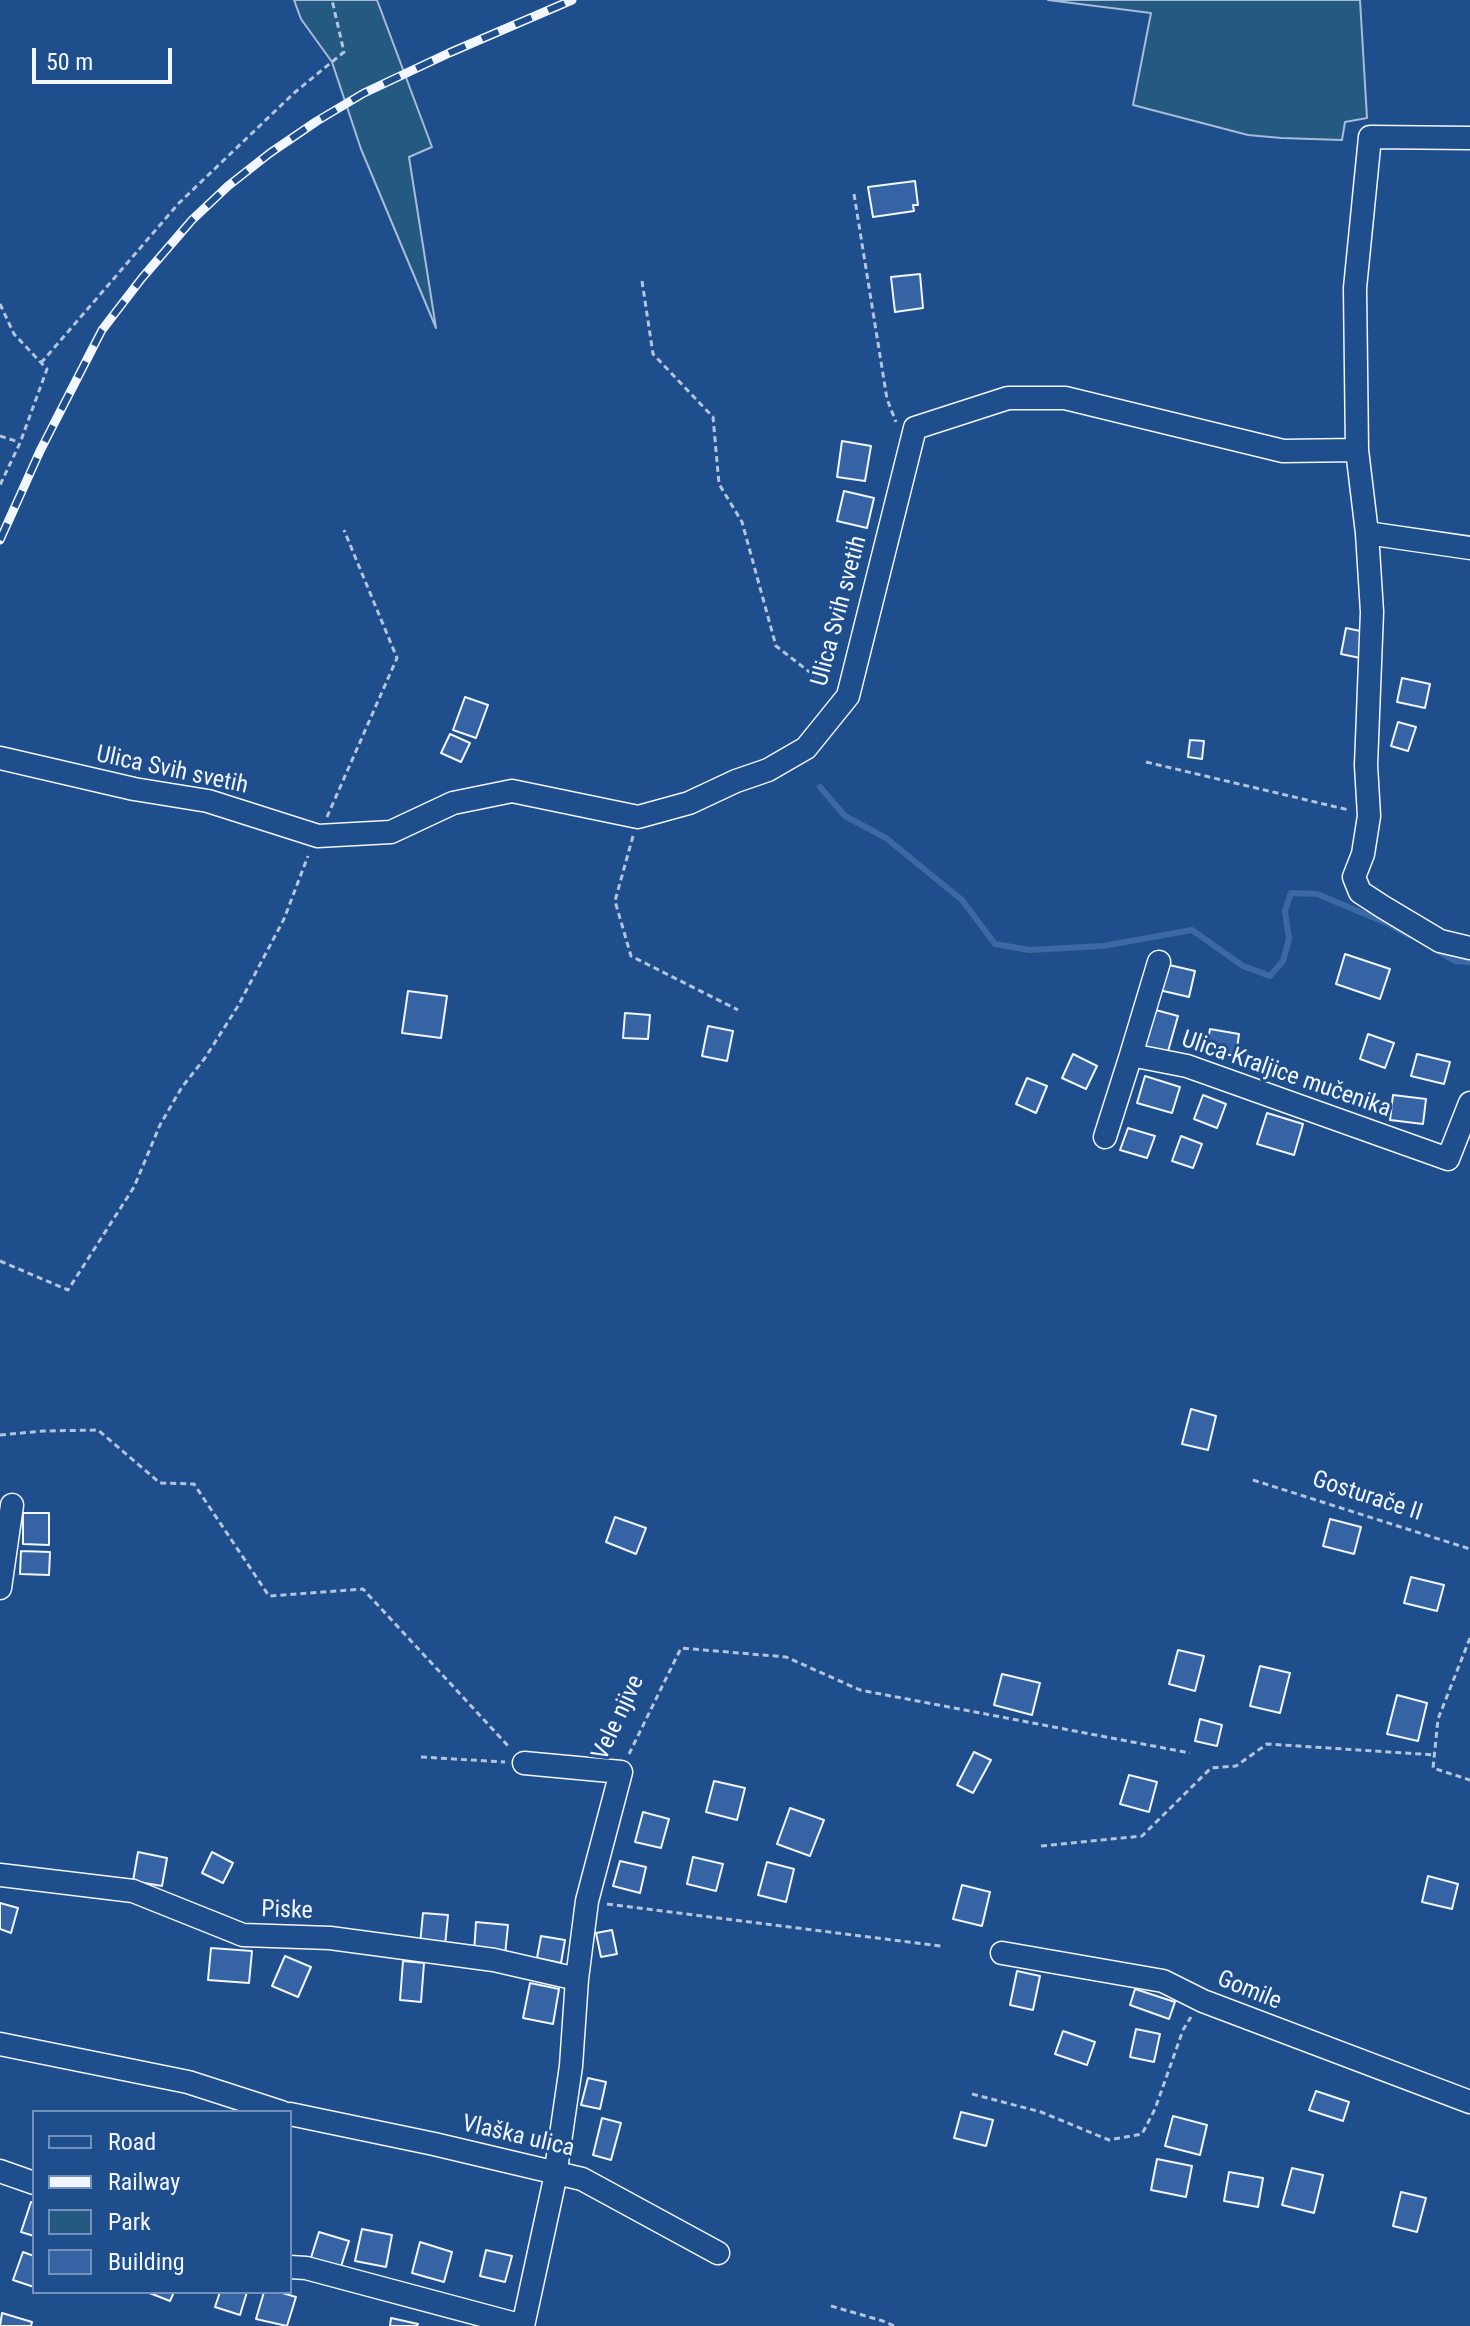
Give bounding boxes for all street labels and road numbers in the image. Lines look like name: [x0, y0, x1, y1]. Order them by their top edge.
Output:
street label: Ulica Svih svetih: [806, 533, 874, 689]
street label: Ulica Svih svetih: [93, 741, 251, 801]
street label: Ulica Kraljice mučenika: [1177, 1026, 1395, 1124]
street label: Gosturače II: [1308, 1466, 1426, 1528]
street label: Vele njive: [587, 1671, 651, 1765]
street label: Piske: [261, 1896, 313, 1926]
street label: Gomile: [1213, 1965, 1285, 2017]
street label: Vlaška ulica: [459, 2110, 577, 2164]

